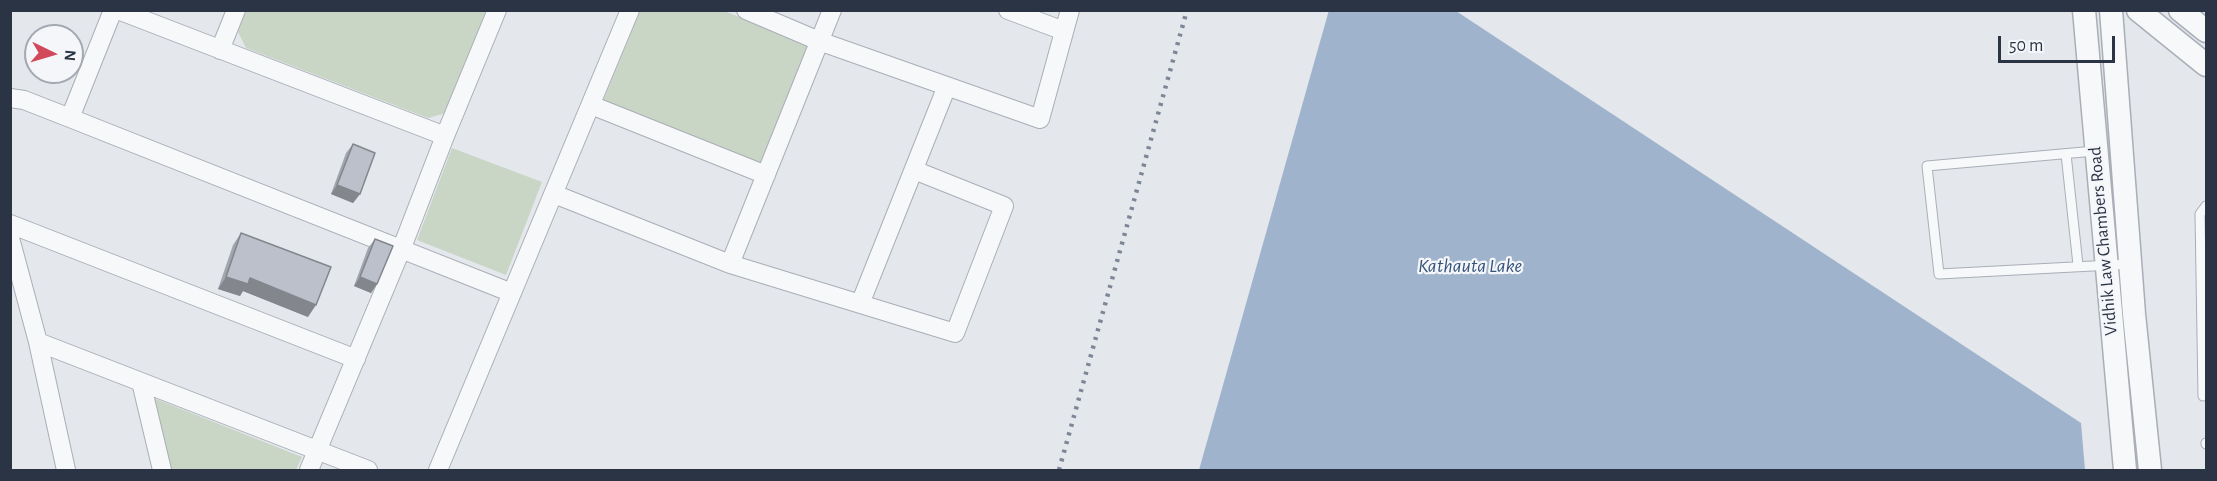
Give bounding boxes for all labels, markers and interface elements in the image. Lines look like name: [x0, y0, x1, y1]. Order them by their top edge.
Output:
north arrow: [24, 24, 84, 84]
scale bar: [2001, 24, 2118, 62]
text: 50 m: [2009, 37, 2043, 55]
text: N: [61, 49, 78, 62]
street label: Vidhik Law Chambers Road: [2084, 146, 2122, 336]
water label: Kathauta Lake: [1418, 254, 1522, 278]

